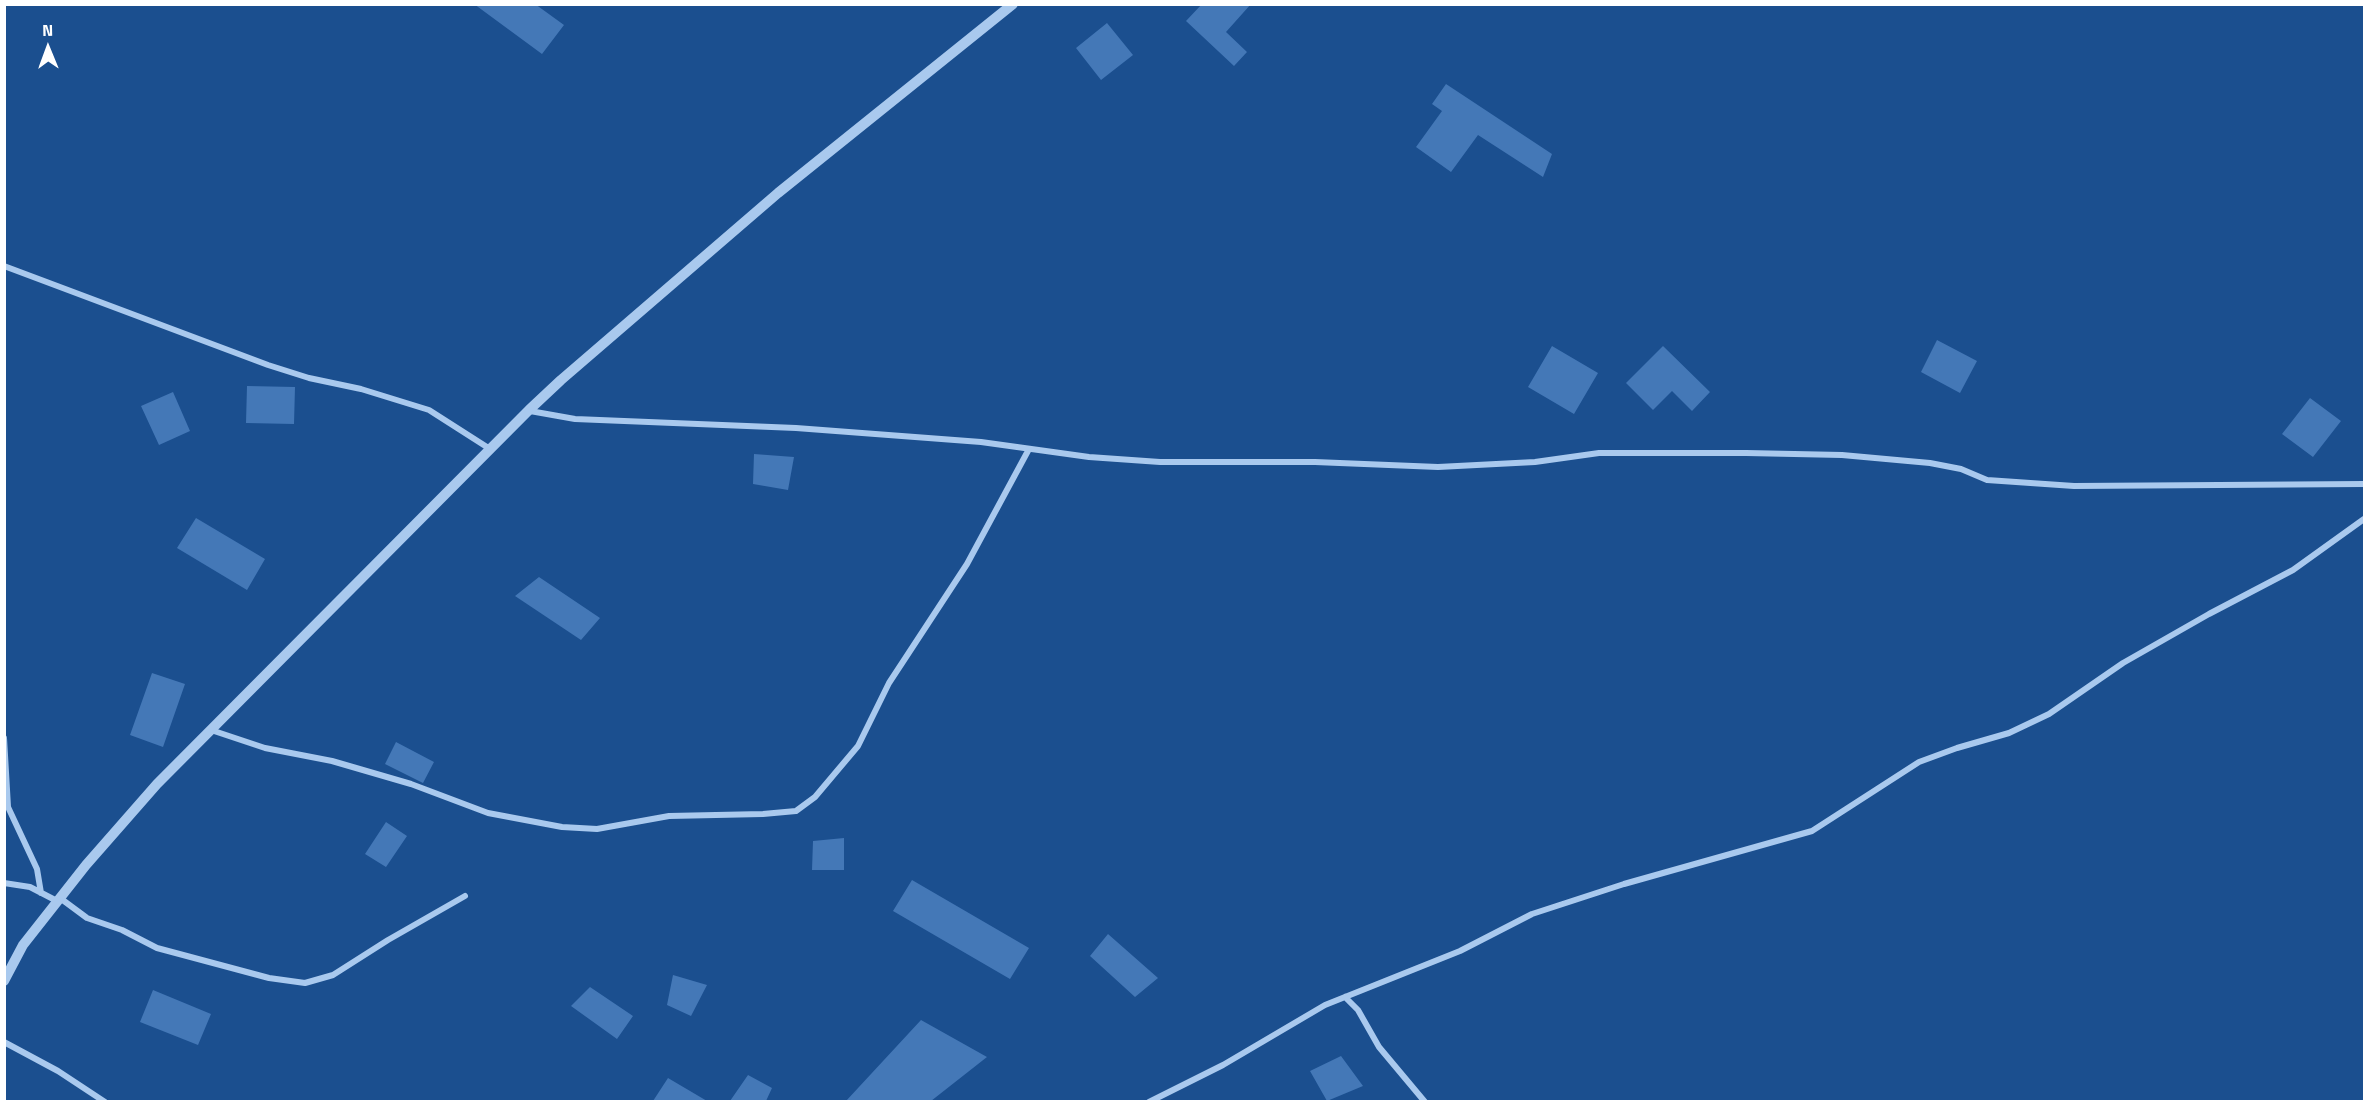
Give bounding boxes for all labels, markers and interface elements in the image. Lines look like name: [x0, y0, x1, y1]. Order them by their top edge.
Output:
north arrow: [18, 18, 78, 78]
text: N: [42, 18, 53, 42]

